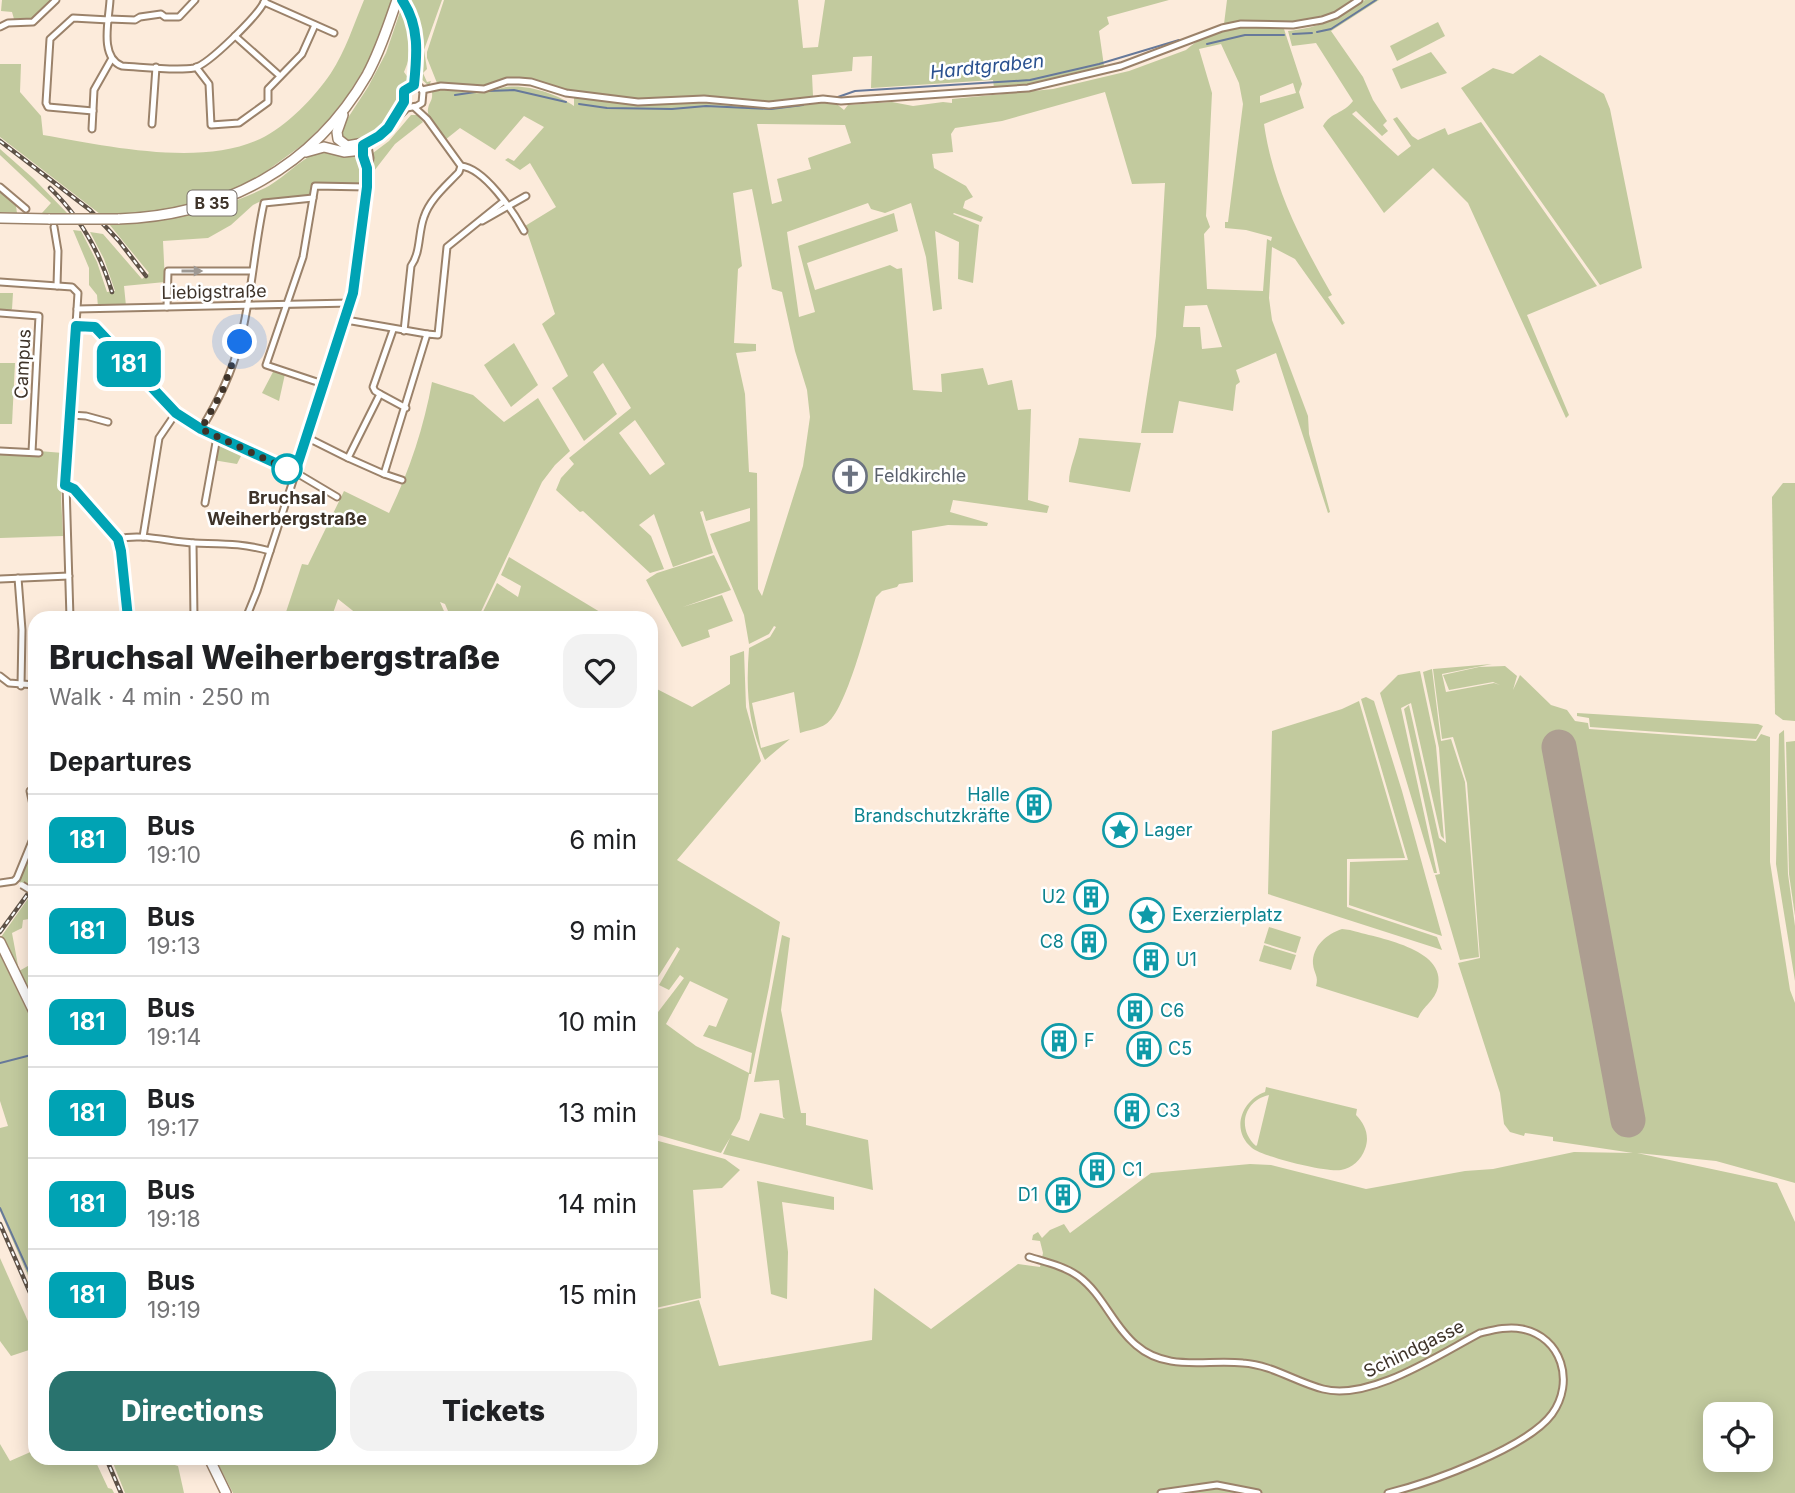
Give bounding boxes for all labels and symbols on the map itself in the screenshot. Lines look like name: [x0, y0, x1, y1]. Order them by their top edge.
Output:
water label: Hardtgraben: [929, 49, 1045, 84]
road number: B 35: [188, 190, 236, 216]
one-way arrow: [181, 265, 203, 277]
street label: Liebigstraße: [161, 280, 267, 303]
your location: [222, 324, 257, 359]
street label: Campus: [10, 328, 35, 400]
line badge: 181: [89, 341, 169, 387]
marker: Bruchsal Weiherbergstraße: [272, 454, 302, 484]
church icon: Feldkirchle: [831, 457, 869, 495]
place label: Feldkirchle: [874, 465, 966, 486]
place label: Bruchsal Weiherbergstraße: [207, 487, 367, 529]
place label: Halle Brandschutzkräfte: [854, 784, 1010, 826]
building icon: Halle Brandschutzkräfte: [1015, 786, 1053, 824]
place icon: Lager: [1101, 811, 1139, 849]
place label: Lager: [1144, 819, 1193, 840]
building icon: U2: [1072, 878, 1110, 916]
place label: U2: [1042, 886, 1066, 907]
place icon: Exerzierplatz: [1128, 896, 1166, 934]
place label: Exerzierplatz: [1172, 904, 1283, 925]
building icon: C8: [1070, 923, 1108, 961]
place label: C8: [1040, 931, 1064, 952]
building icon: U1: [1132, 941, 1170, 979]
place label: U1: [1176, 949, 1197, 970]
building icon: C6: [1116, 992, 1154, 1030]
place label: C6: [1160, 1000, 1184, 1021]
building icon: F: [1040, 1022, 1078, 1060]
place label: F: [1084, 1030, 1095, 1051]
building icon: C5: [1125, 1030, 1163, 1068]
place label: C5: [1168, 1038, 1192, 1059]
building icon: C3: [1113, 1092, 1151, 1130]
place label: C3: [1156, 1100, 1180, 1121]
building icon: C1: [1078, 1151, 1116, 1189]
place label: C1: [1122, 1159, 1142, 1180]
building icon: D1: [1044, 1176, 1082, 1214]
place label: D1: [1018, 1184, 1038, 1205]
street label: Schindgasse: [1360, 1315, 1467, 1382]

